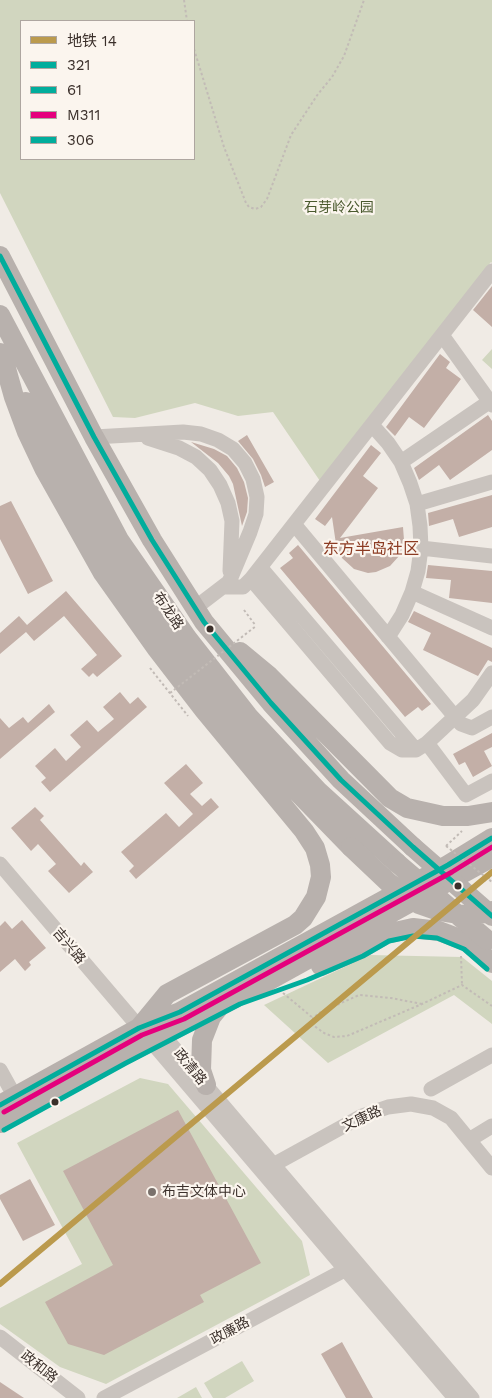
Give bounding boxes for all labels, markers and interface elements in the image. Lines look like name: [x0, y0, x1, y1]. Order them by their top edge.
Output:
legend: [20, 20, 195, 160]
text: 地铁 14: [67, 32, 117, 50]
text: 321: [67, 56, 90, 74]
text: 61: [67, 81, 82, 99]
text: M311: [67, 106, 100, 124]
text: 306: [67, 131, 94, 149]
park label: 石芽岭公园: [304, 200, 374, 216]
district label: 东方半岛社区: [323, 539, 419, 559]
street label: 布龙路: [149, 589, 187, 633]
unlabelled marker: [205, 624, 215, 634]
unlabelled marker: [453, 881, 463, 891]
street label: 吉兴路: [49, 925, 89, 967]
street label: 政清路: [170, 1046, 210, 1088]
unlabelled marker: [50, 1097, 60, 1107]
street label: 文康路: [339, 1103, 385, 1135]
place label: 布吉文体中心: [162, 1184, 246, 1200]
marker: 布吉文体中心: [146, 1186, 158, 1198]
street label: 政廉路: [208, 1314, 252, 1348]
street label: 政和路: [17, 1347, 61, 1387]

